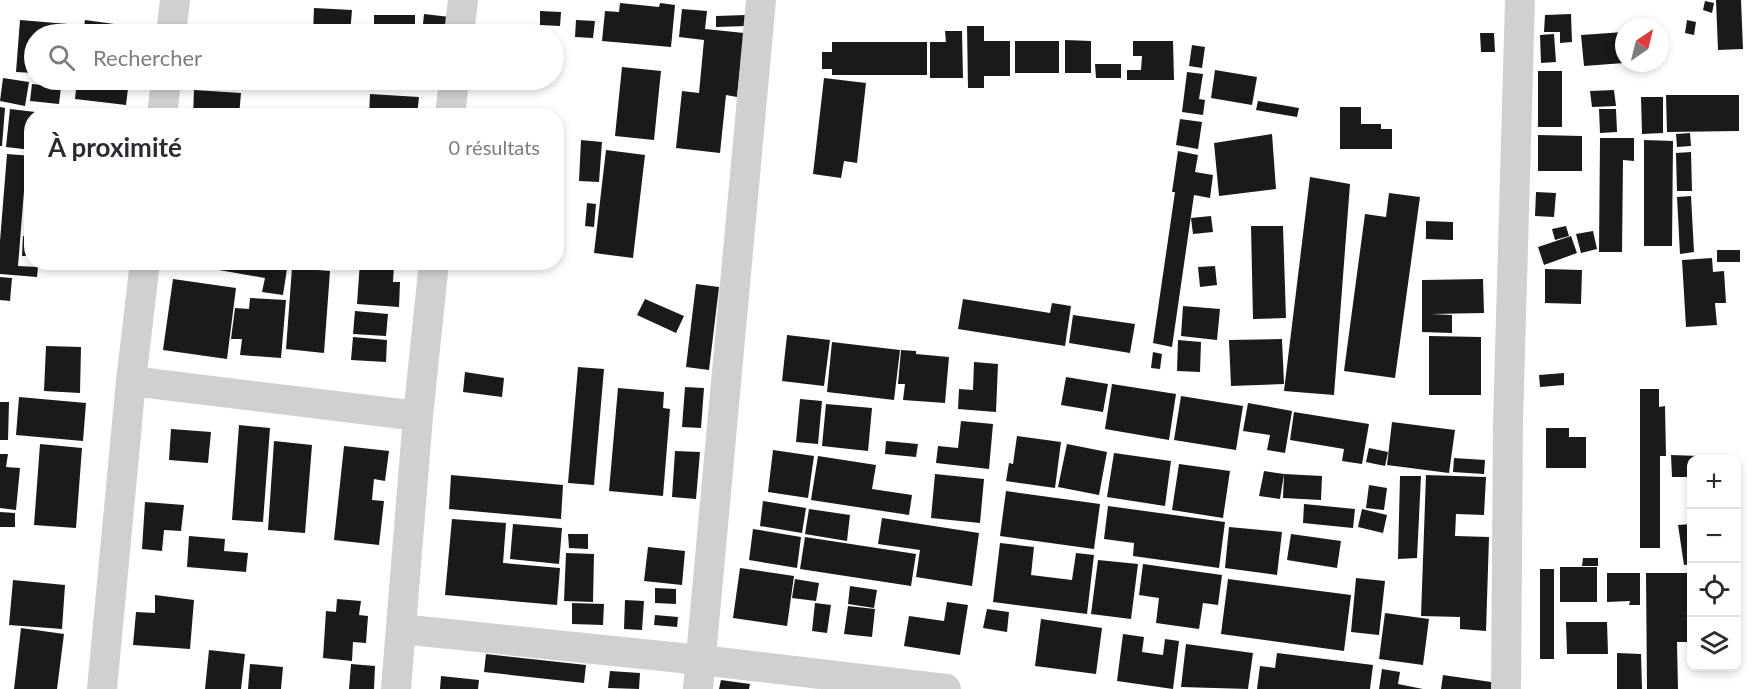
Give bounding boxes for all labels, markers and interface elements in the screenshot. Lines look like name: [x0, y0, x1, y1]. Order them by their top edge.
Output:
north arrow: [1615, 18, 1669, 72]
search box: [24, 24, 564, 90]
icon: search: [45, 41, 78, 74]
text: Rechercher: [93, 44, 202, 71]
text: À proximité: [48, 131, 182, 163]
text: 0 résultats: [449, 135, 540, 159]
map controls: [1687, 455, 1741, 671]
button: +: [1687, 455, 1741, 509]
button: −: [1687, 509, 1741, 563]
button: locate: [1687, 563, 1741, 617]
button: layers: [1687, 617, 1741, 671]

